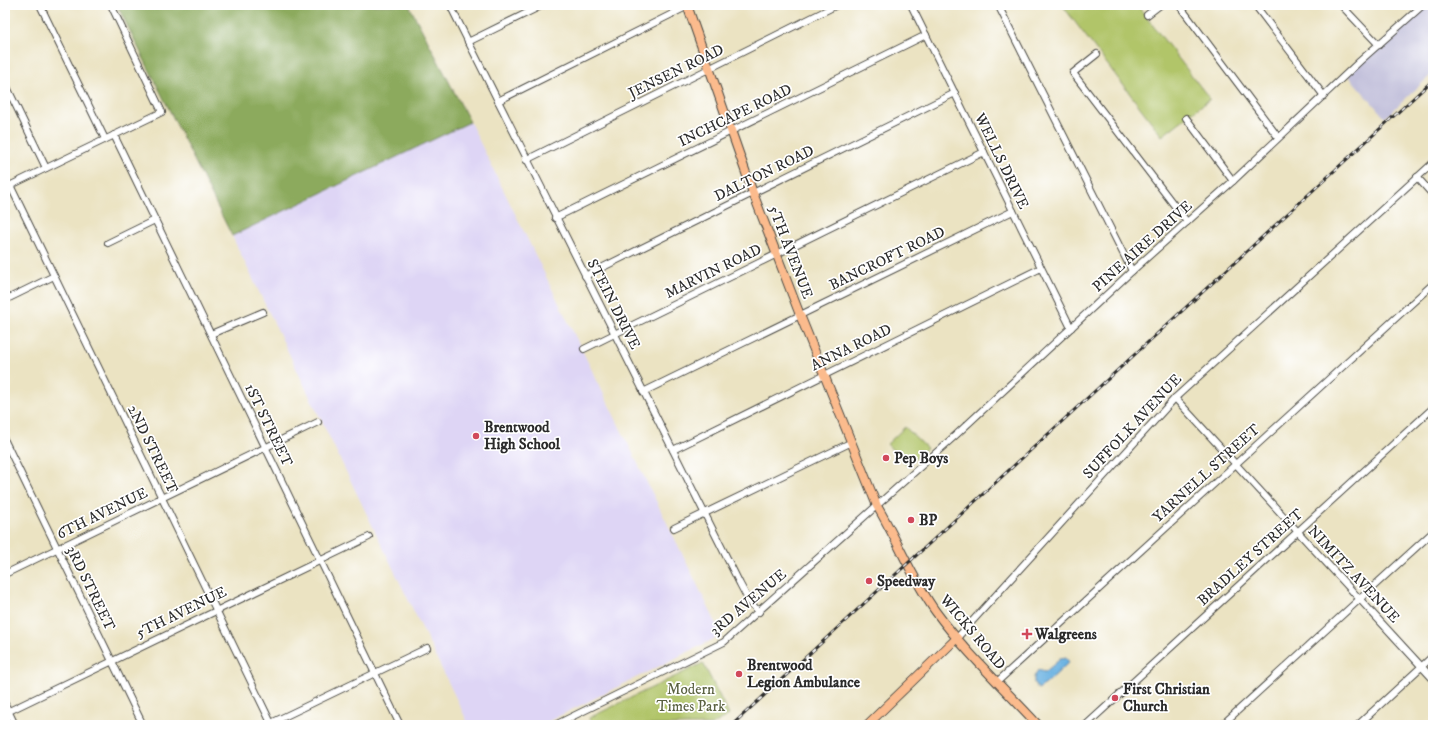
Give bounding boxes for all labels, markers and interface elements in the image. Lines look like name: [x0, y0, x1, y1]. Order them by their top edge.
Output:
street label: JENSEN ROAD: [624, 40, 727, 104]
street label: INCHCAPE ROAD: [675, 80, 795, 151]
street label: WELLS DRIVE: [970, 109, 1033, 213]
street label: DALTON ROAD: [711, 141, 817, 206]
street label: PINE AIRE DRIVE: [1088, 196, 1196, 296]
street label: 5TH AVENUE: [764, 203, 817, 302]
street label: BANCROFT ROAD: [826, 222, 948, 295]
street label: MARVIN ROAD: [662, 240, 765, 303]
street label: STEIN DRIVE: [583, 256, 645, 353]
street label: ANNA ROAD: [808, 320, 895, 375]
street label: SUFFOLK AVENUE: [1079, 370, 1186, 483]
street label: 1ST STREET: [240, 381, 297, 470]
street label: 2ND STREET: [123, 402, 182, 497]
place label: Brentwood High School: [484, 418, 561, 454]
street label: YARNELL STREET: [1149, 420, 1265, 527]
marker: Brentwood High School: [471, 431, 481, 441]
place label: Pep Boys: [894, 449, 948, 468]
marker: Pep Boys: [881, 453, 891, 463]
street label: 6TH AVENUE: [54, 483, 151, 544]
street label: BRADLEY STREET: [1194, 504, 1308, 610]
place label: BP: [919, 511, 937, 530]
marker: BP: [906, 515, 916, 525]
street label: NIMITZ AVENUE: [1304, 522, 1404, 627]
street label: 3RD STREET: [62, 543, 119, 634]
street label: 3RD AVENUE: [706, 565, 791, 640]
place label: Speedway: [877, 572, 936, 591]
marker: Speedway: [864, 576, 874, 586]
street label: 5TH AVENUE: [133, 582, 230, 643]
street label: WICKS ROAD: [935, 590, 1010, 674]
place label: Walgreens: [1034, 625, 1097, 644]
marker: Walgreens: [1022, 629, 1032, 639]
place label: Brentwood Legion Ambulance: [747, 656, 861, 692]
marker: Brentwood Legion Ambulance: [734, 669, 744, 679]
park label: Modern Times Park: [657, 680, 726, 716]
place label: First Christian Church: [1123, 680, 1210, 716]
marker: First Christian Church: [1110, 693, 1120, 703]

